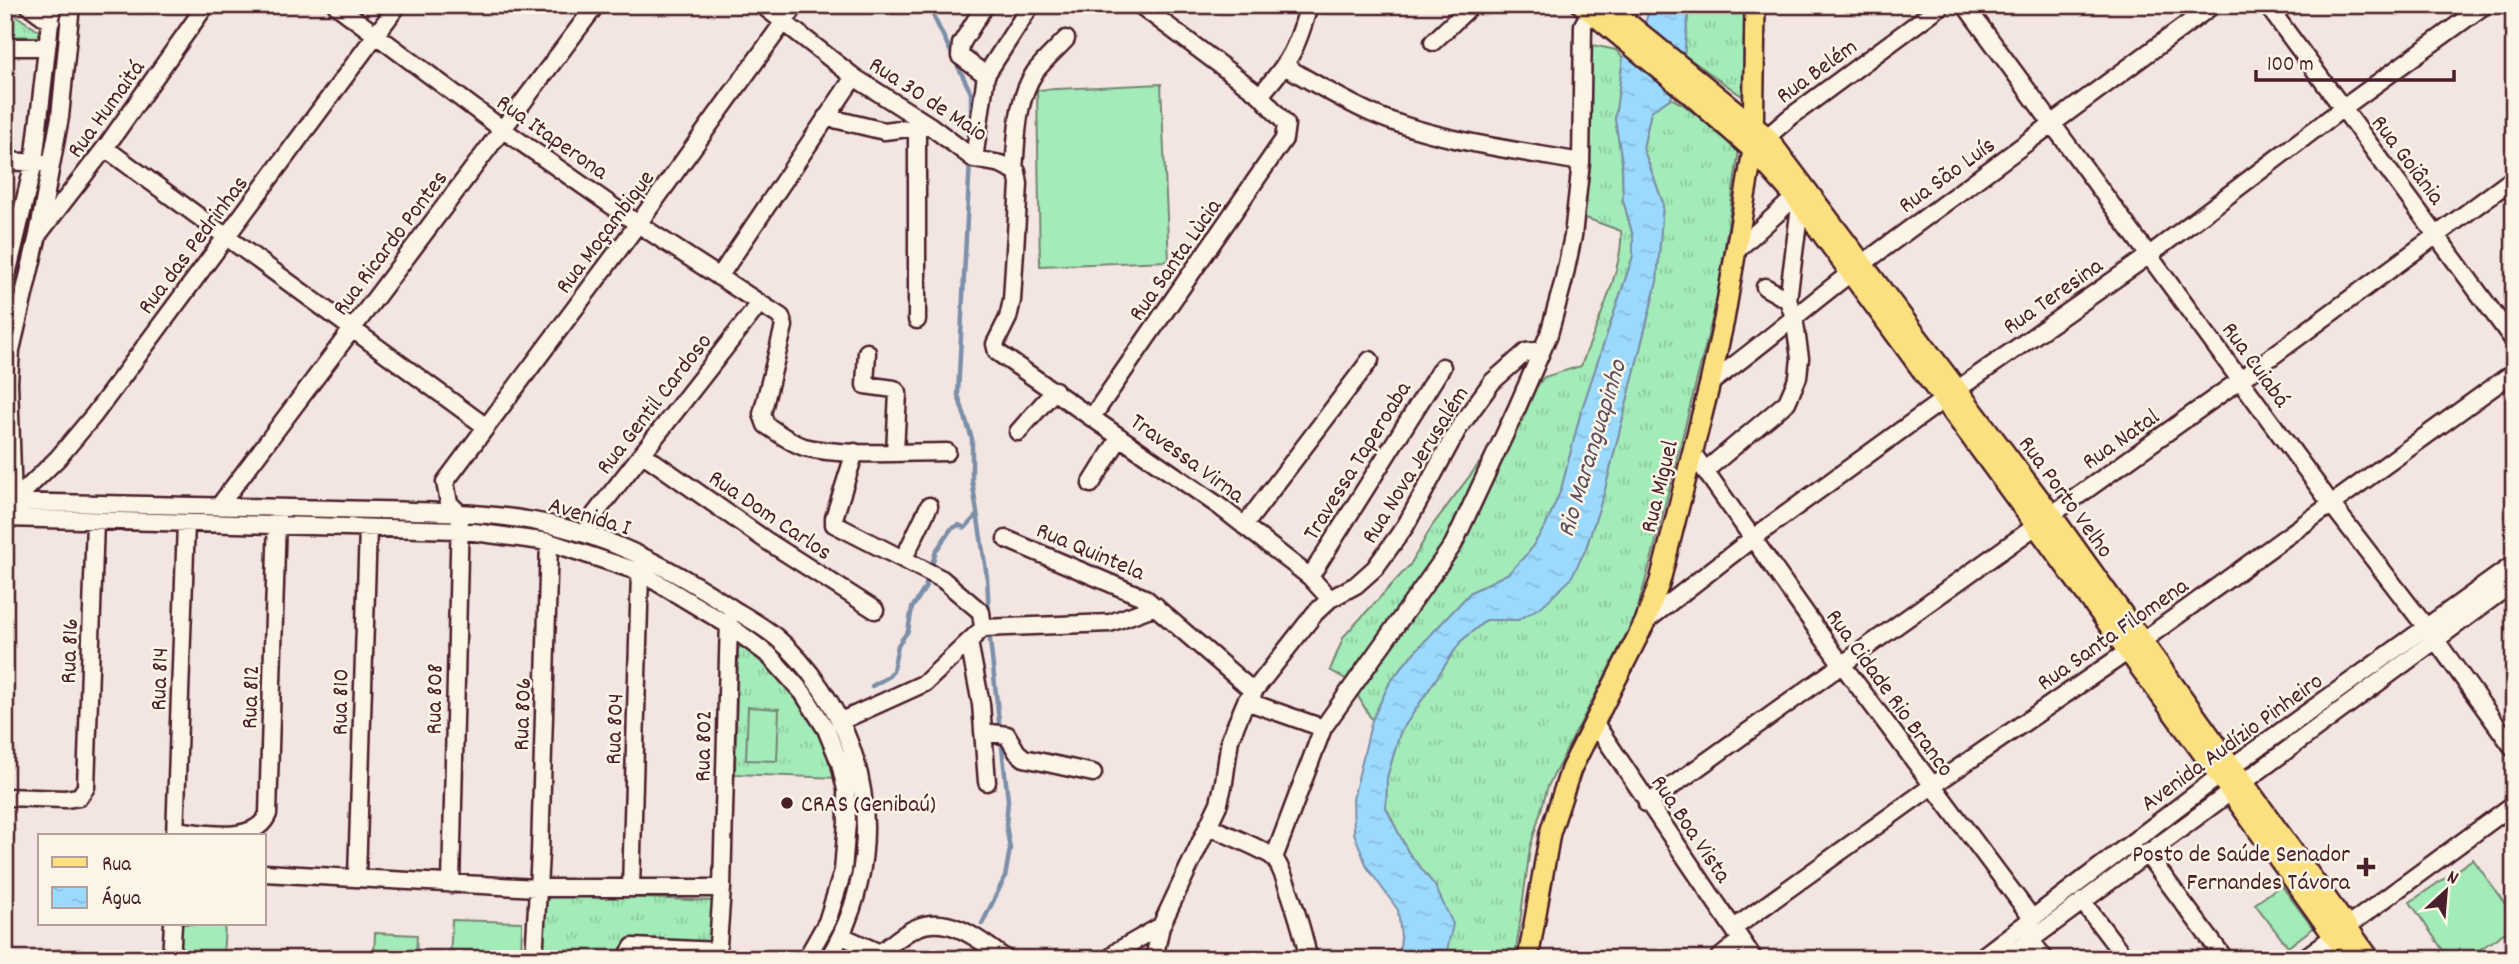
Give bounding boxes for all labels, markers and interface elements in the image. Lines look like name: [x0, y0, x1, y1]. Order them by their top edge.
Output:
street label: Rua Belém: [1770, 31, 1865, 114]
scale bar: [2256, 38, 2454, 82]
street label: Rua 30 de Maio: [861, 49, 994, 152]
text: 100 m: [2267, 51, 2314, 81]
street label: Rua Humaitá: [60, 53, 155, 166]
street label: Rua Itaperona: [488, 87, 615, 190]
street label: Rua Goiânia: [2362, 109, 2452, 213]
street label: Rua São Luís: [1892, 130, 2003, 223]
street label: Rua Ricardo Pontes: [325, 164, 457, 324]
street label: Rua Moçambique: [548, 164, 664, 302]
street label: Rua das Pedrinhas: [131, 169, 258, 322]
street label: Rua Santa Lùcia: [1122, 192, 1232, 329]
street label: Rua Teresina: [1997, 250, 2111, 344]
street label: Rua Cuiabá: [2212, 316, 2297, 416]
street label: Rua Gentil Cardoso: [589, 327, 722, 483]
water label: Rio Maranguapinho: [1549, 355, 1638, 542]
street label: Travessa Taperoaba: [1296, 375, 1422, 548]
street label: Rua Nova Jerusalém: [1354, 380, 1479, 551]
street label: Rua Natal: [2076, 401, 2168, 480]
street label: Travessa Virna: [1122, 406, 1251, 513]
street label: Rua Porto Velho: [2009, 430, 2121, 566]
street label: Rua Miguel: [1633, 437, 1689, 537]
street label: Rua Dom Carlos: [701, 463, 838, 570]
street label: Avenida I: [544, 489, 635, 547]
street label: Rua Quintela: [1030, 515, 1150, 591]
street label: Rua Santa Filomena: [2031, 570, 2197, 700]
street label: Rua Cidade Rio Branco: [1816, 603, 1961, 785]
street label: Rua 816: [53, 618, 89, 684]
street label: Rua 814: [143, 647, 179, 711]
street label: Rua 808: [418, 663, 454, 735]
street label: Rua 812: [234, 664, 270, 730]
street label: Avenida Audízio Pinheiro: [2135, 666, 2331, 821]
street label: Rua 810: [324, 668, 360, 736]
street label: Rua 806: [506, 677, 542, 751]
street label: Rua 804: [598, 693, 634, 765]
street label: Rua 802: [687, 710, 723, 782]
street label: Rua Boa Vista: [1641, 769, 1739, 891]
place label: CRAS (Genibaú): [801, 789, 936, 823]
marker: CRAS (Genibaú): [779, 795, 795, 811]
legend: [38, 834, 266, 926]
place label: Posto de Saúde Senador Fernandes Távora: [2132, 839, 2351, 901]
text: Rua: [102, 851, 132, 881]
north arrow: [2410, 856, 2480, 926]
marker: Posto de Saúde Senador Fernandes Távora: [2356, 857, 2376, 877]
text: N: [2442, 865, 2462, 893]
text: Água: [102, 885, 142, 915]

